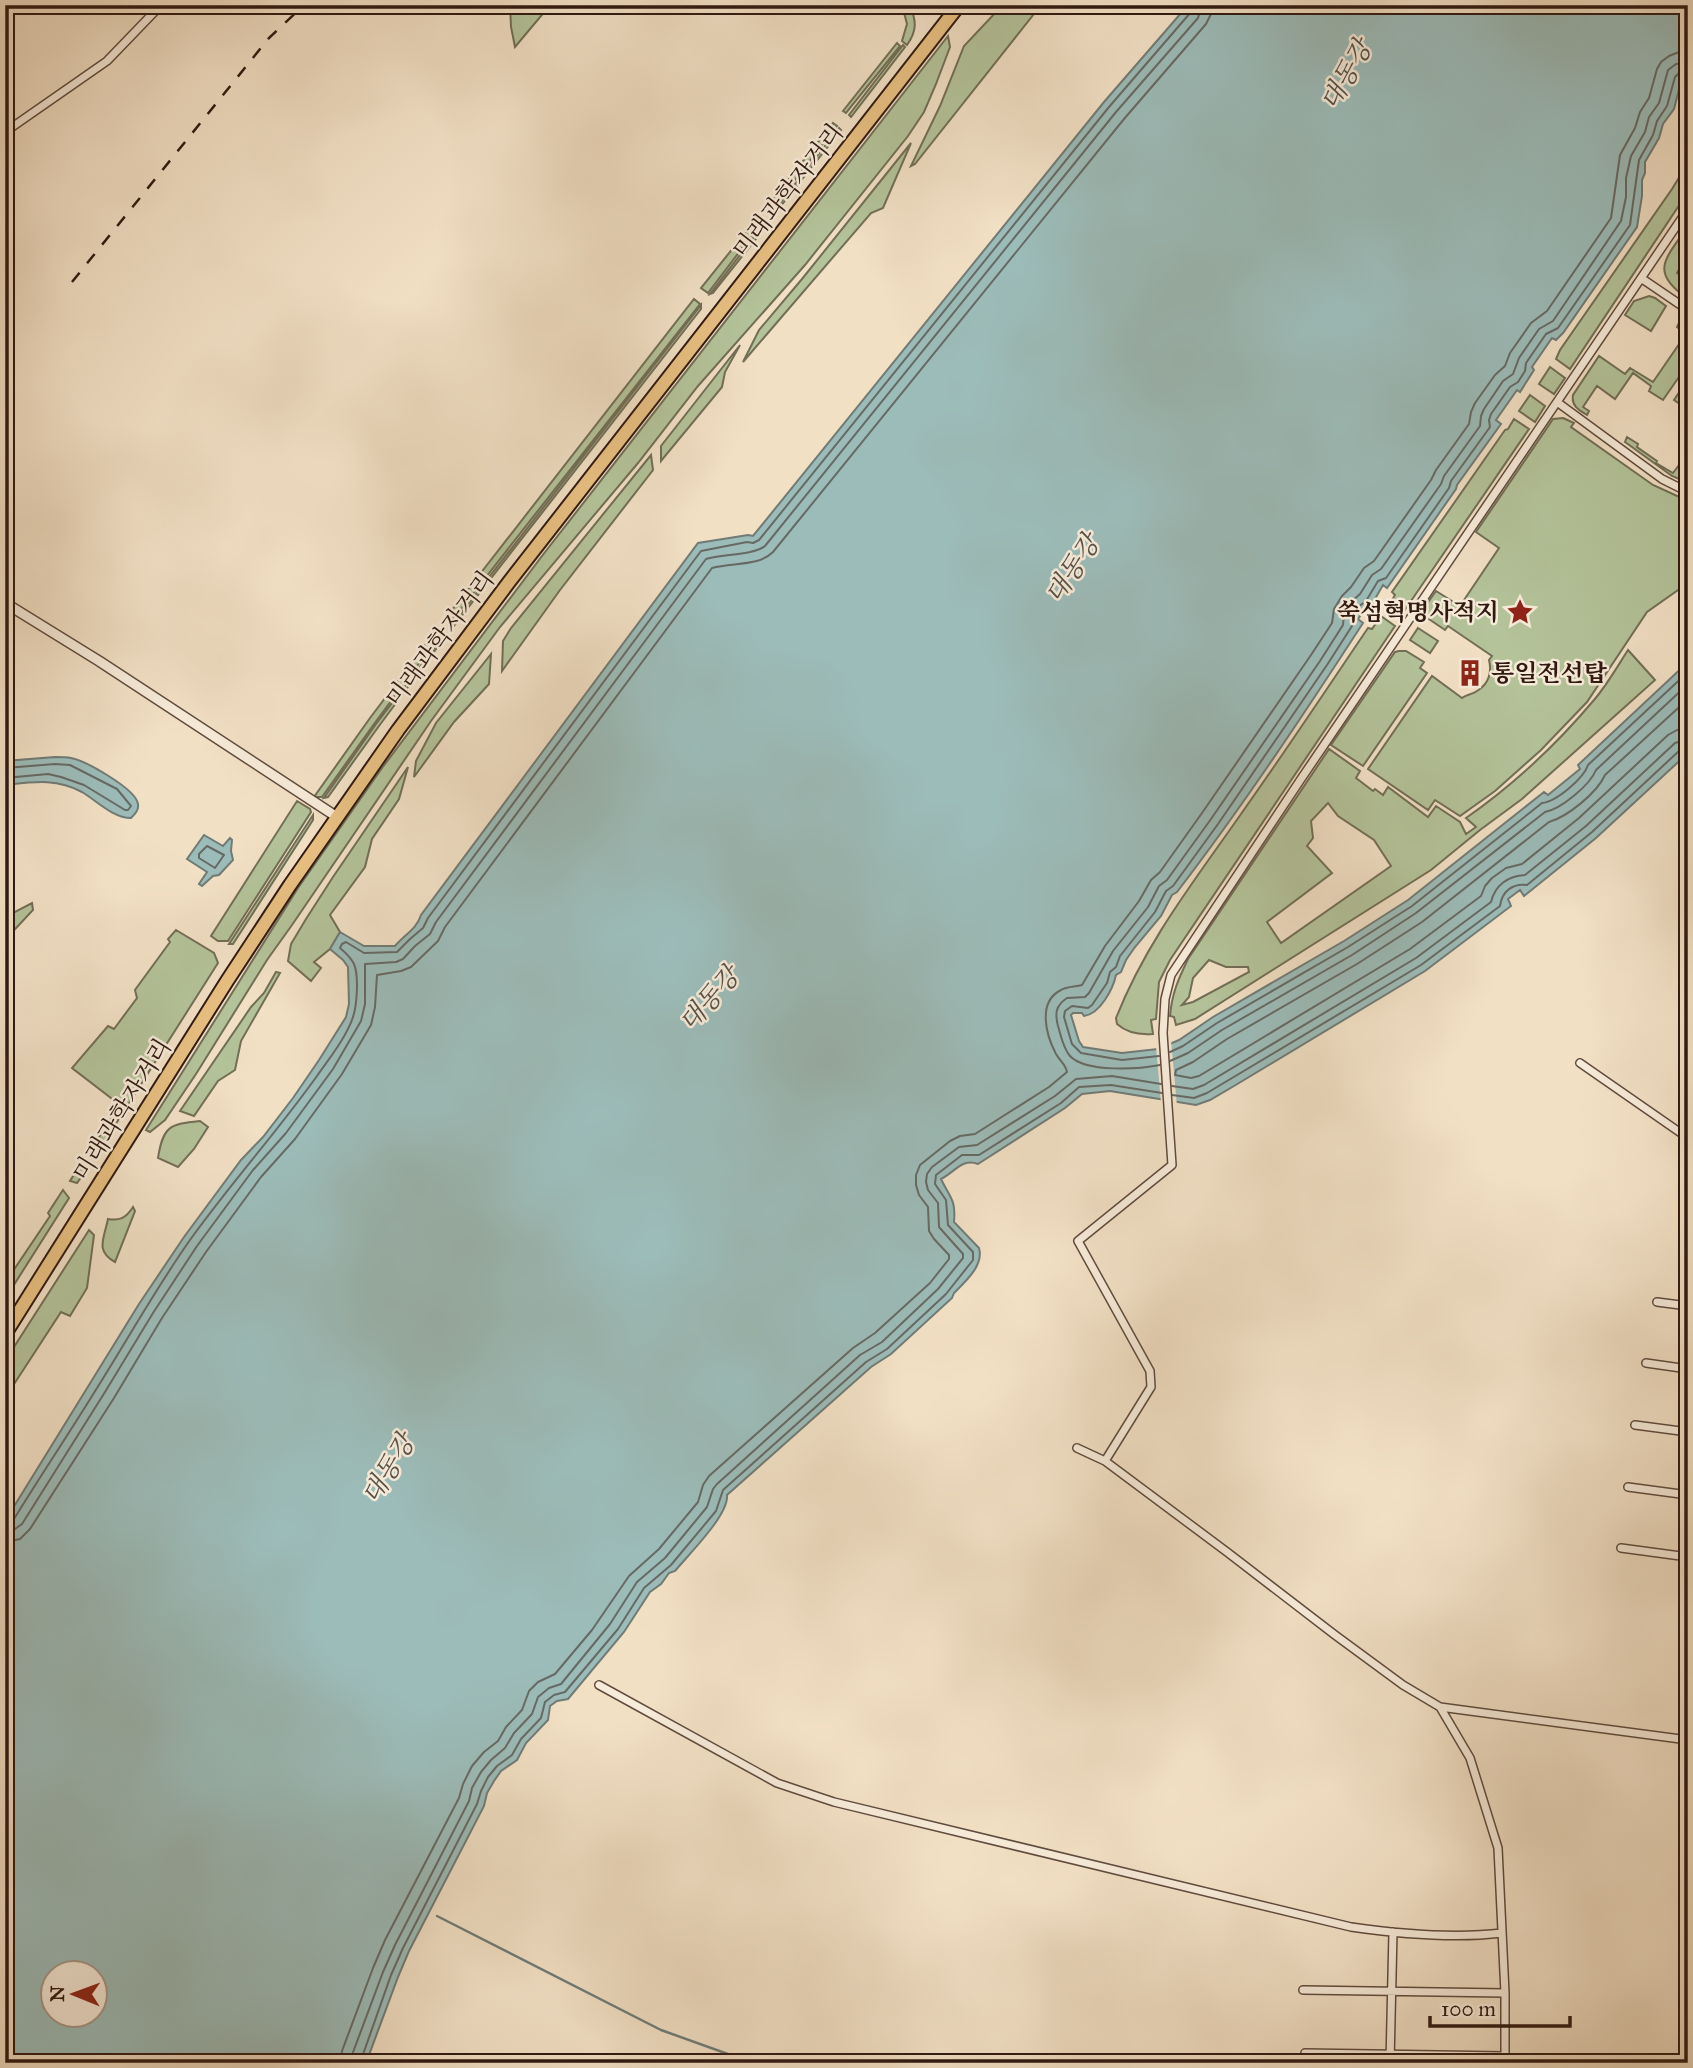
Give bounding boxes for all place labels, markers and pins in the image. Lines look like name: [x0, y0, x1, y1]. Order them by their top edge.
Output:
place label: 쑥섬혁명사적지: [1337, 597, 1499, 627]
place icon: 쑥섬혁명사적지: [1505, 597, 1535, 627]
building icon: 통일전선탑: [1455, 658, 1485, 688]
place label: 통일전선탑: [1491, 658, 1608, 688]

